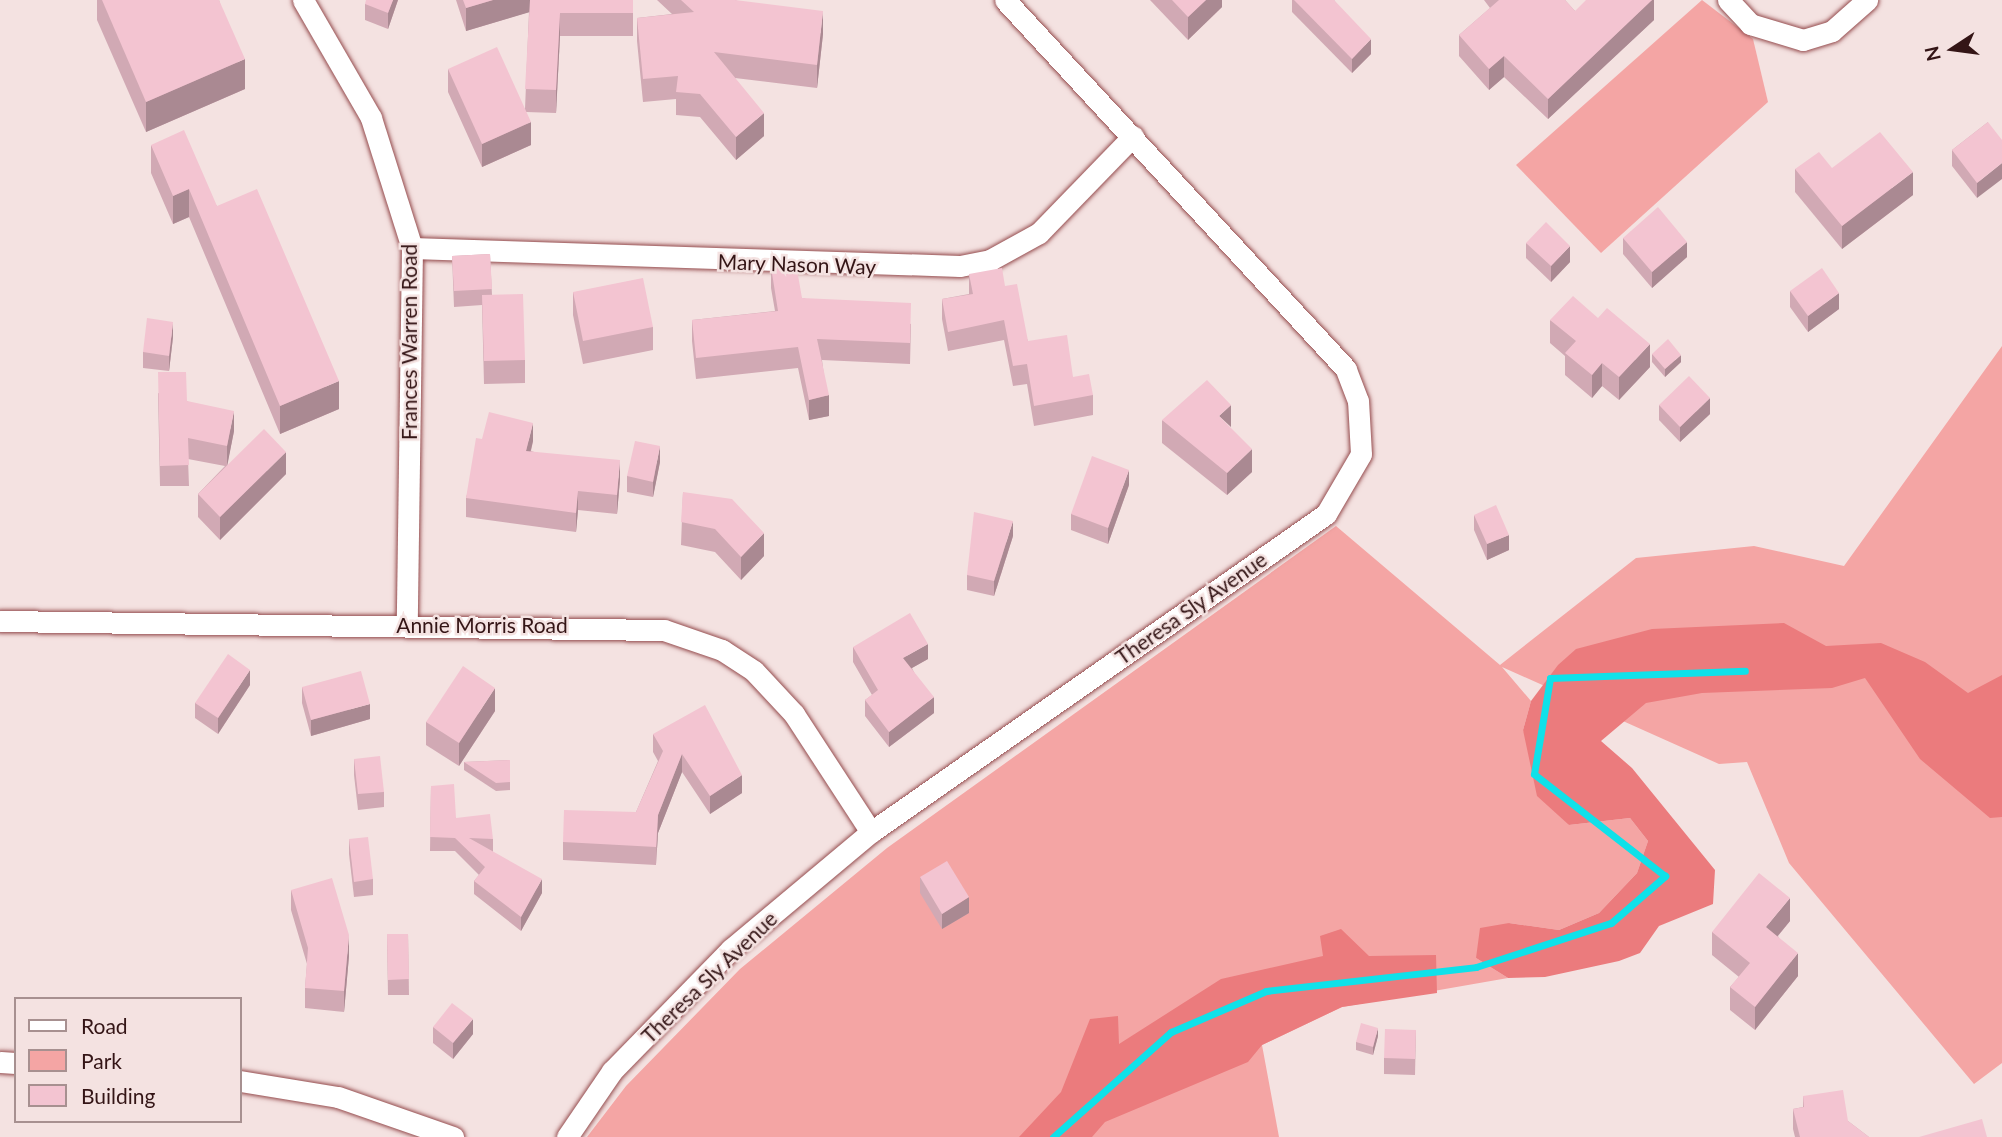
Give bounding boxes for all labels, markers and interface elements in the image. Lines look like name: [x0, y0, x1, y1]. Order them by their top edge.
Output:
north arrow: [1918, 14, 1988, 84]
text: N: [1919, 44, 1945, 64]
street label: Frances Warren Road: [396, 244, 422, 440]
street label: Mary Nason Way: [717, 249, 877, 279]
street label: Theresa Sly Avenue: [1110, 546, 1272, 670]
street label: Annie Morris Road: [396, 612, 568, 638]
street label: Theresa Sly Avenue: [635, 905, 783, 1049]
legend: [14, 997, 242, 1123]
text: Road: [81, 1013, 128, 1038]
text: Park: [81, 1048, 122, 1073]
text: Building: [81, 1083, 156, 1108]

